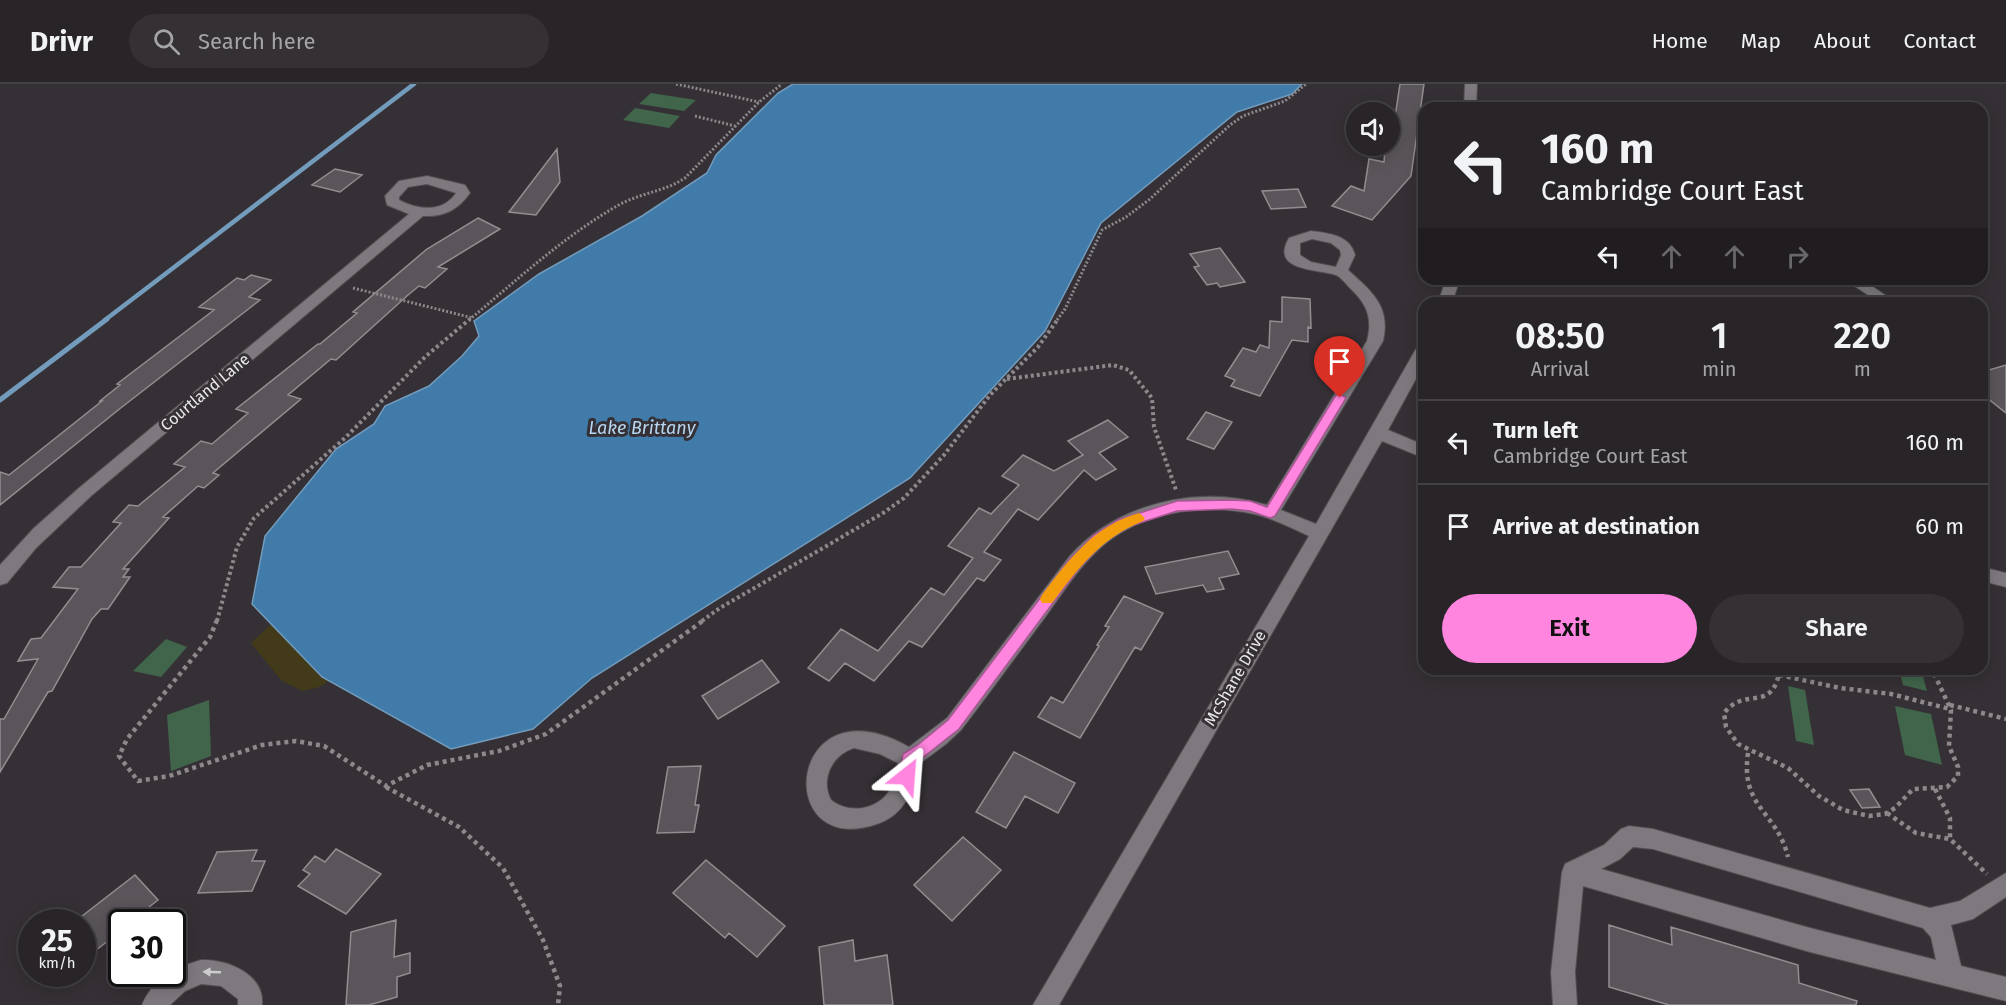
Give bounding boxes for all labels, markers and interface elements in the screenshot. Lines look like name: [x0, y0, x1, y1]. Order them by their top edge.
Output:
search box: [129, 14, 549, 68]
text: Drivr: [30, 25, 93, 58]
icon: search: [150, 25, 183, 58]
text: Search here: [198, 28, 315, 55]
text: Home: [1652, 28, 1708, 54]
text: Map: [1741, 28, 1781, 54]
text: About: [1814, 28, 1871, 54]
text: Contact: [1904, 28, 1976, 54]
map controls: [1346, 102, 1400, 156]
button: sound: [1346, 102, 1400, 156]
text: 160 m: [1541, 124, 1654, 174]
icon: left: [1442, 126, 1520, 204]
text: Cambridge Court East: [1541, 175, 1804, 207]
icon: left: [1592, 240, 1625, 273]
icon: ahead: [1655, 240, 1688, 273]
icon: ahead: [1718, 240, 1751, 273]
icon: right: [1781, 240, 1814, 273]
text: 08:50: [1515, 314, 1605, 358]
text: 1: [1711, 314, 1727, 358]
text: 220: [1833, 314, 1891, 358]
pin: [1314, 336, 1365, 398]
icon: arrive: [1323, 345, 1356, 378]
street label: Courtland Lane: [157, 349, 253, 435]
text: Arrival: [1531, 357, 1589, 381]
text: min: [1702, 357, 1737, 381]
text: m: [1854, 357, 1871, 381]
water label: Lake Brittany: [589, 417, 697, 439]
text: Turn left: [1493, 417, 1578, 444]
icon: left: [1442, 426, 1475, 459]
text: 160 m: [1906, 429, 1964, 456]
text: Cambridge Court East: [1493, 444, 1688, 468]
icon: arrive: [1442, 510, 1475, 543]
text: Arrive at destination: [1493, 513, 1700, 540]
text: 60 m: [1915, 513, 1964, 540]
button: Exit: [1442, 594, 1697, 663]
button: Share: [1709, 594, 1964, 663]
street label: McShane Drive: [1200, 627, 1270, 729]
position arrow: [875, 744, 939, 808]
speed limit sign: 30: [108, 909, 186, 987]
text: 25: [41, 923, 73, 959]
text: km/h: [38, 954, 76, 972]
one-way arrow: [202, 968, 221, 977]

